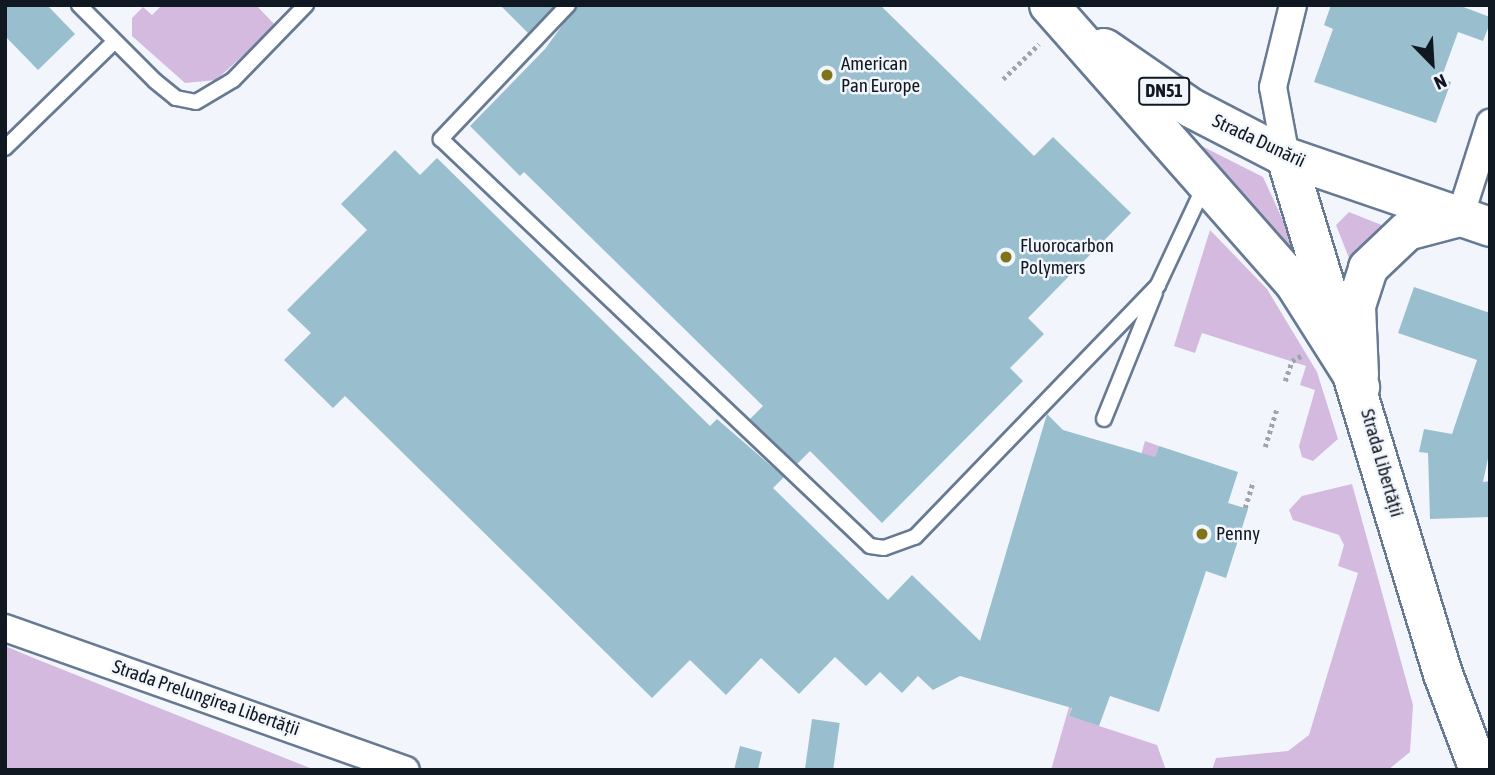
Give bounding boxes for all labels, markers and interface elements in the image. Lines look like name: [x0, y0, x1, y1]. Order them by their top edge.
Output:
north arrow: [1397, 28, 1467, 98]
place label: American Pan Europe: [841, 53, 920, 97]
marker: American Pan Europe: [819, 67, 835, 83]
text: N: [1431, 70, 1450, 95]
road number: DN51: [1138, 76, 1190, 106]
street label: Strada Dunării: [1209, 110, 1309, 172]
place label: Fluorocarbon Polymers: [1020, 235, 1114, 279]
marker: Fluorocarbon Polymers: [998, 249, 1014, 265]
street label: Strada Libertății: [1356, 406, 1408, 520]
place label: Penny: [1216, 523, 1260, 545]
marker: Penny: [1194, 526, 1210, 542]
street label: Strada Prelungirea Libertății: [109, 655, 303, 741]

